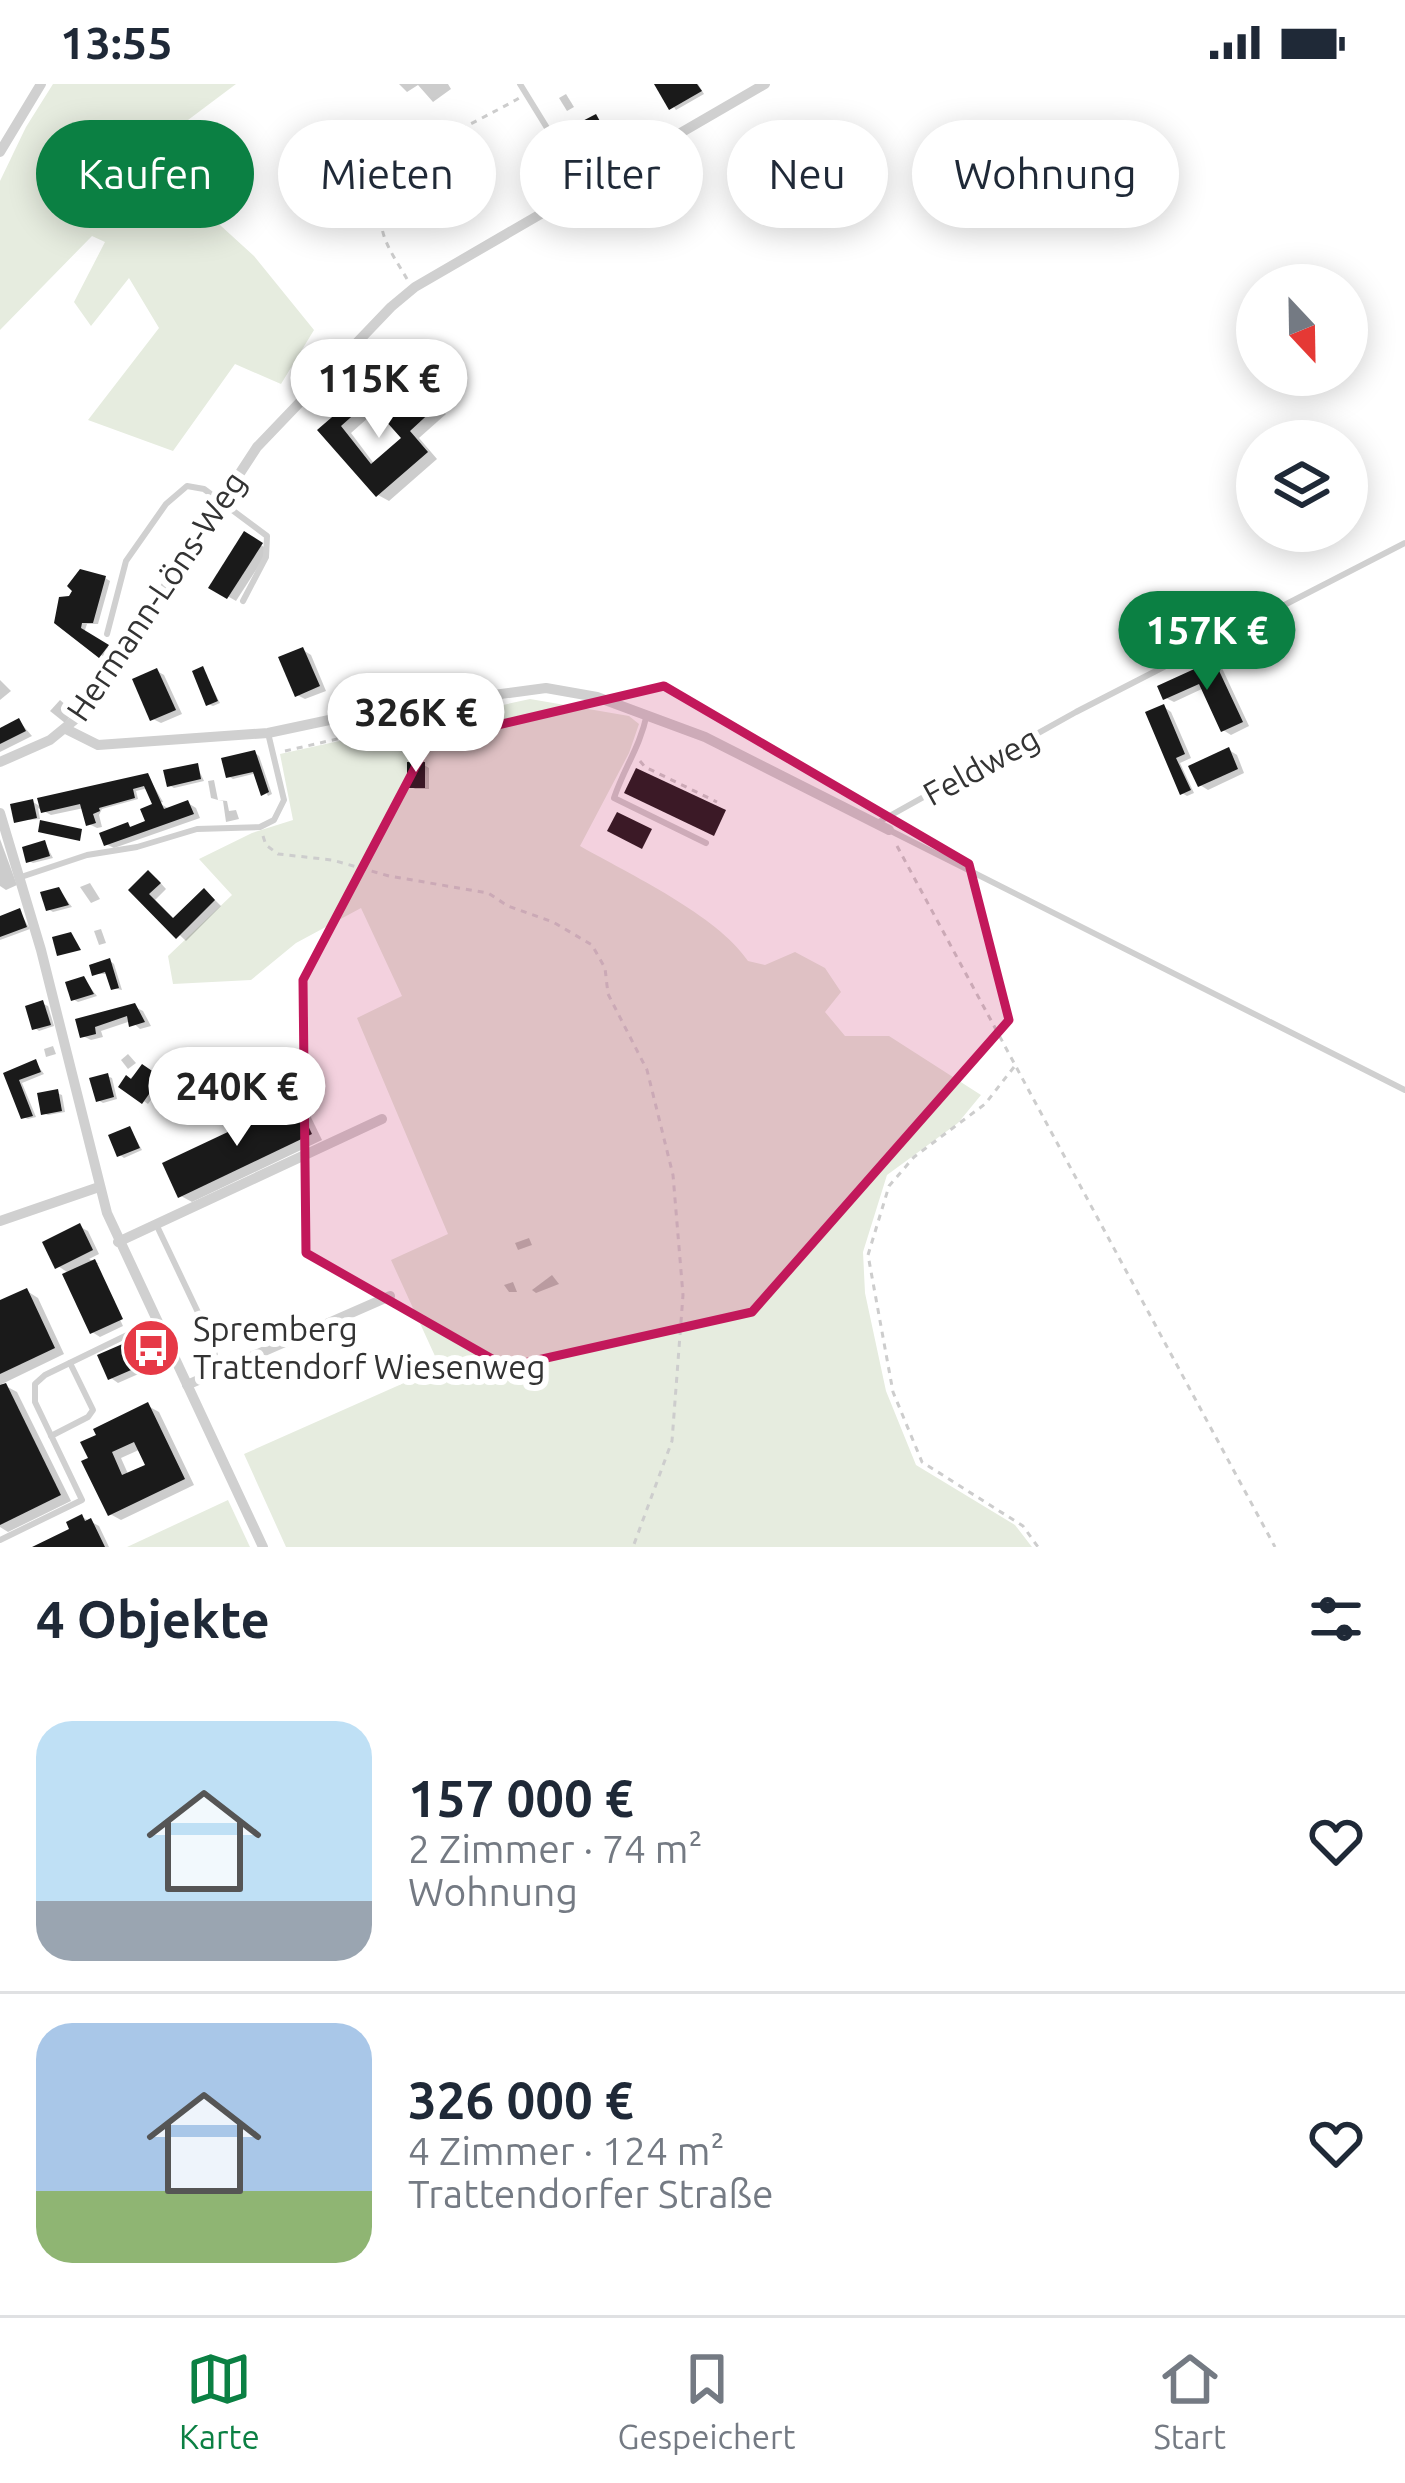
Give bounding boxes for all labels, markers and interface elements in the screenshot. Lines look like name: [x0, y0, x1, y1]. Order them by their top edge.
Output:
text: 13:55: [60, 17, 173, 68]
chip: Kaufen: [36, 120, 254, 228]
chip: Mieten: [278, 120, 496, 228]
chip: Filter: [520, 120, 703, 228]
chip: Neu: [727, 120, 888, 228]
chip: Wohnung: [912, 120, 1179, 228]
north arrow: [1236, 264, 1368, 396]
map controls: [1236, 264, 1368, 552]
pin: 115K €: [281, 339, 477, 441]
text: 115K €: [317, 356, 441, 399]
button: layers: [1236, 420, 1368, 552]
street label: Hermann-Löns-Weg: [58, 464, 253, 727]
pin: 157K €: [1109, 591, 1305, 693]
text: 157K €: [1145, 608, 1269, 651]
pin: 326K €: [318, 673, 514, 775]
text: 326K €: [354, 690, 478, 733]
street label: Feldweg: [917, 719, 1045, 812]
pin: 240K €: [139, 1047, 335, 1149]
text: 240K €: [175, 1064, 299, 1107]
place label: Spremberg Trattendorf Wiesenweg: [193, 1310, 545, 1385]
bus stop icon: Spremberg Trattendorf Wiesenweg: [120, 1317, 182, 1379]
icon: filters: [1303, 1586, 1369, 1652]
text: 4 Objekte: [36, 1590, 270, 1648]
icon: home: [132, 1769, 276, 1913]
text: 157 000 €: [408, 1769, 634, 1827]
icon: heart: [1303, 1808, 1369, 1874]
text: 2 Zimmer · 74 m²: [408, 1827, 703, 1870]
text: Wohnung: [408, 1870, 578, 1913]
icon: home: [132, 2071, 276, 2215]
text: 326 000 €: [408, 2071, 634, 2129]
icon: heart: [1303, 2110, 1369, 2176]
text: 4 Zimmer · 124 m²: [408, 2129, 725, 2172]
text: Trattendorfer Straße: [408, 2172, 774, 2215]
tab: Karte: [179, 2346, 260, 2455]
tab: Gespeichert: [618, 2346, 795, 2455]
tab: Start: [1153, 2346, 1226, 2455]

